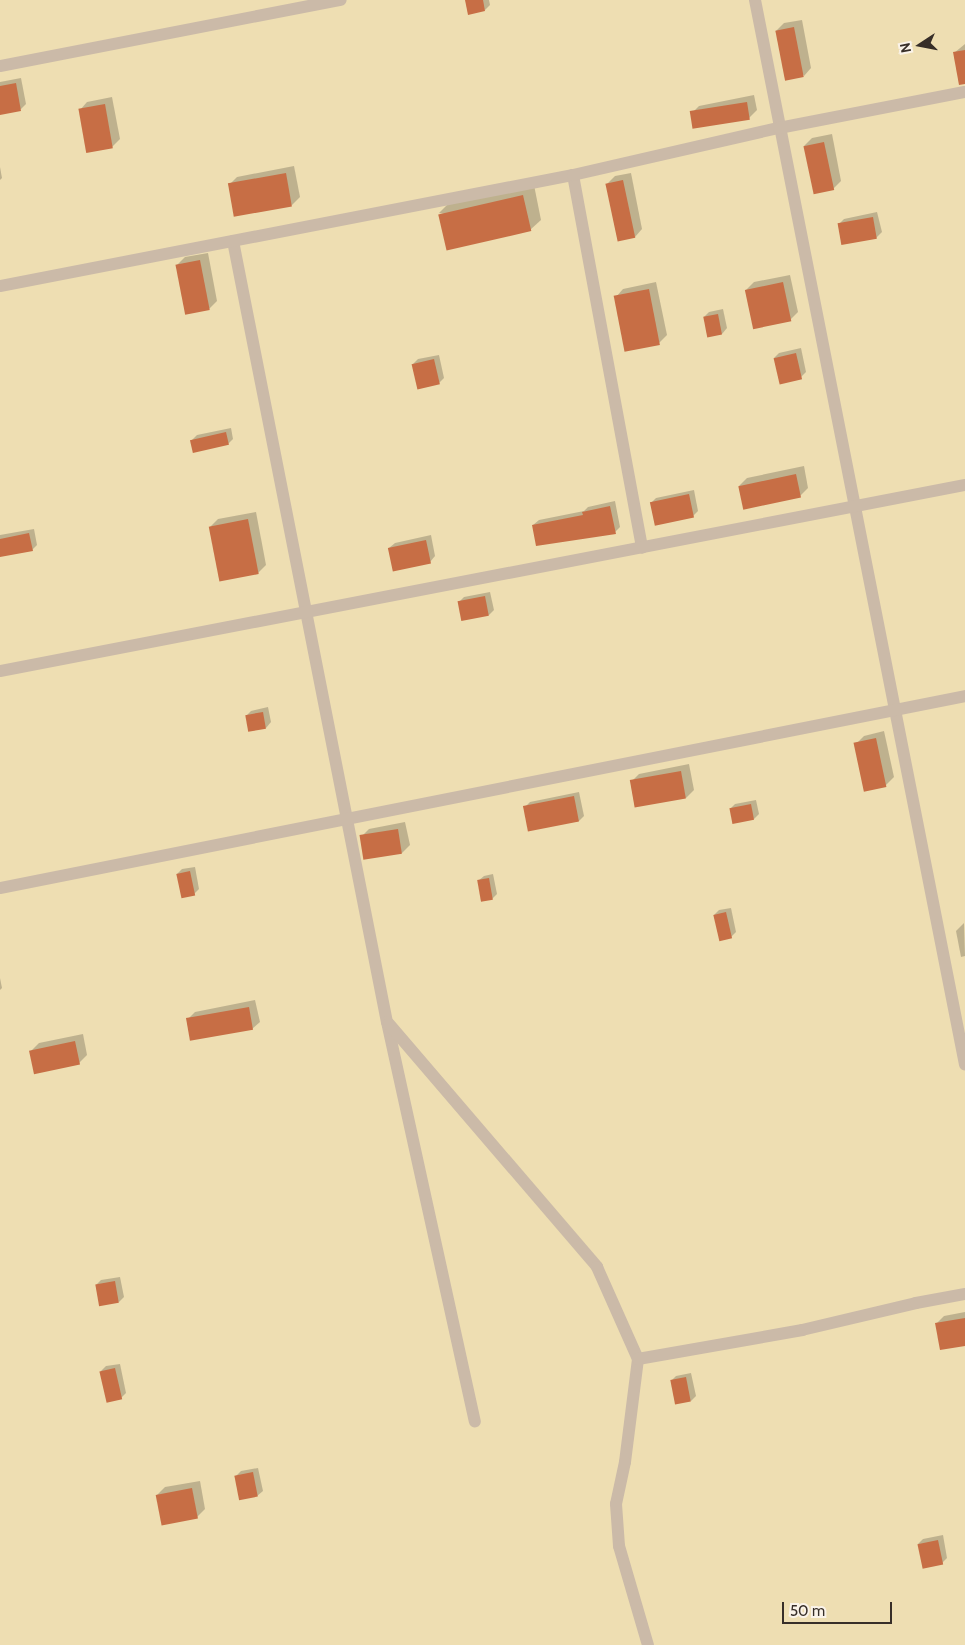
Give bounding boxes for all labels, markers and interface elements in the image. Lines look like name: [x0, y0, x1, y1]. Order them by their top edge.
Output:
north arrow: [895, 20, 945, 70]
text: N: [895, 41, 915, 54]
scale bar: [785, 1592, 895, 1624]
text: 50 m: [790, 1602, 825, 1620]

